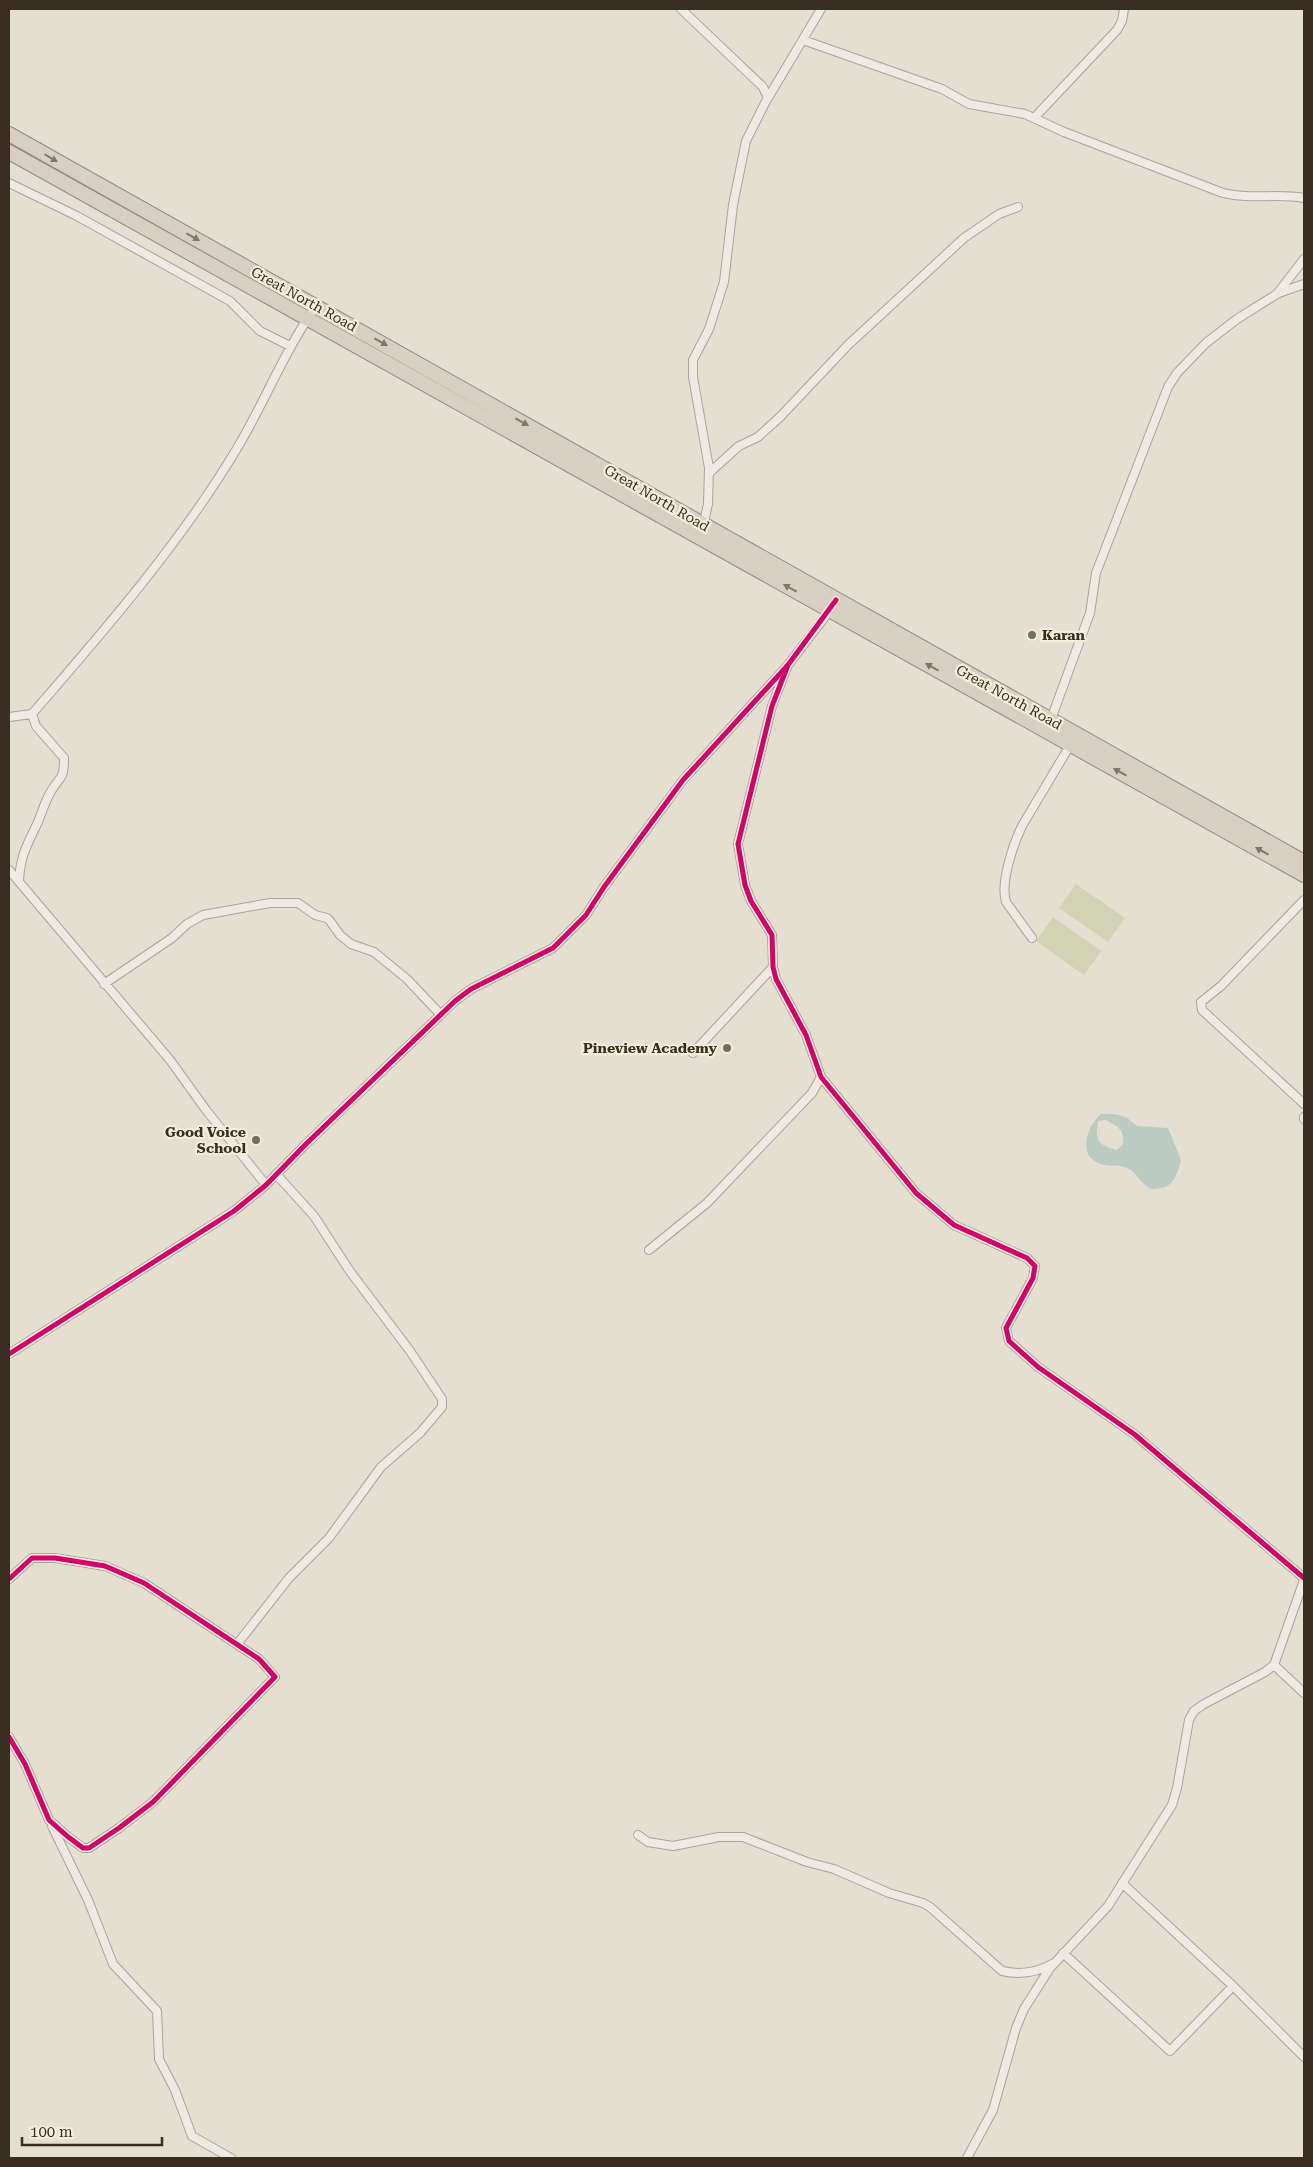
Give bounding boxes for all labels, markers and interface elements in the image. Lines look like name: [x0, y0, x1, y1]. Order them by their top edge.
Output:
one-way arrow: [44, 154, 59, 162]
one-way arrow: [186, 233, 200, 242]
street label: Great North Road: [248, 263, 360, 335]
one-way arrow: [374, 337, 388, 346]
one-way arrow: [516, 417, 529, 426]
street label: Great North Road: [602, 462, 712, 534]
one-way arrow: [783, 584, 797, 592]
place label: Karan: [1042, 627, 1086, 643]
marker: Karan: [1026, 629, 1038, 641]
street label: Great North Road: [953, 661, 1065, 733]
one-way arrow: [925, 663, 939, 672]
one-way arrow: [1112, 768, 1127, 776]
one-way arrow: [1254, 847, 1269, 855]
place label: Pineview Academy: [583, 1040, 718, 1056]
marker: Pineview Academy: [721, 1042, 733, 1054]
place label: Good Voice School: [165, 1124, 246, 1156]
marker: Good Voice School: [250, 1134, 262, 1146]
scale bar: [22, 2114, 162, 2146]
text: 100 m: [30, 2123, 73, 2141]

